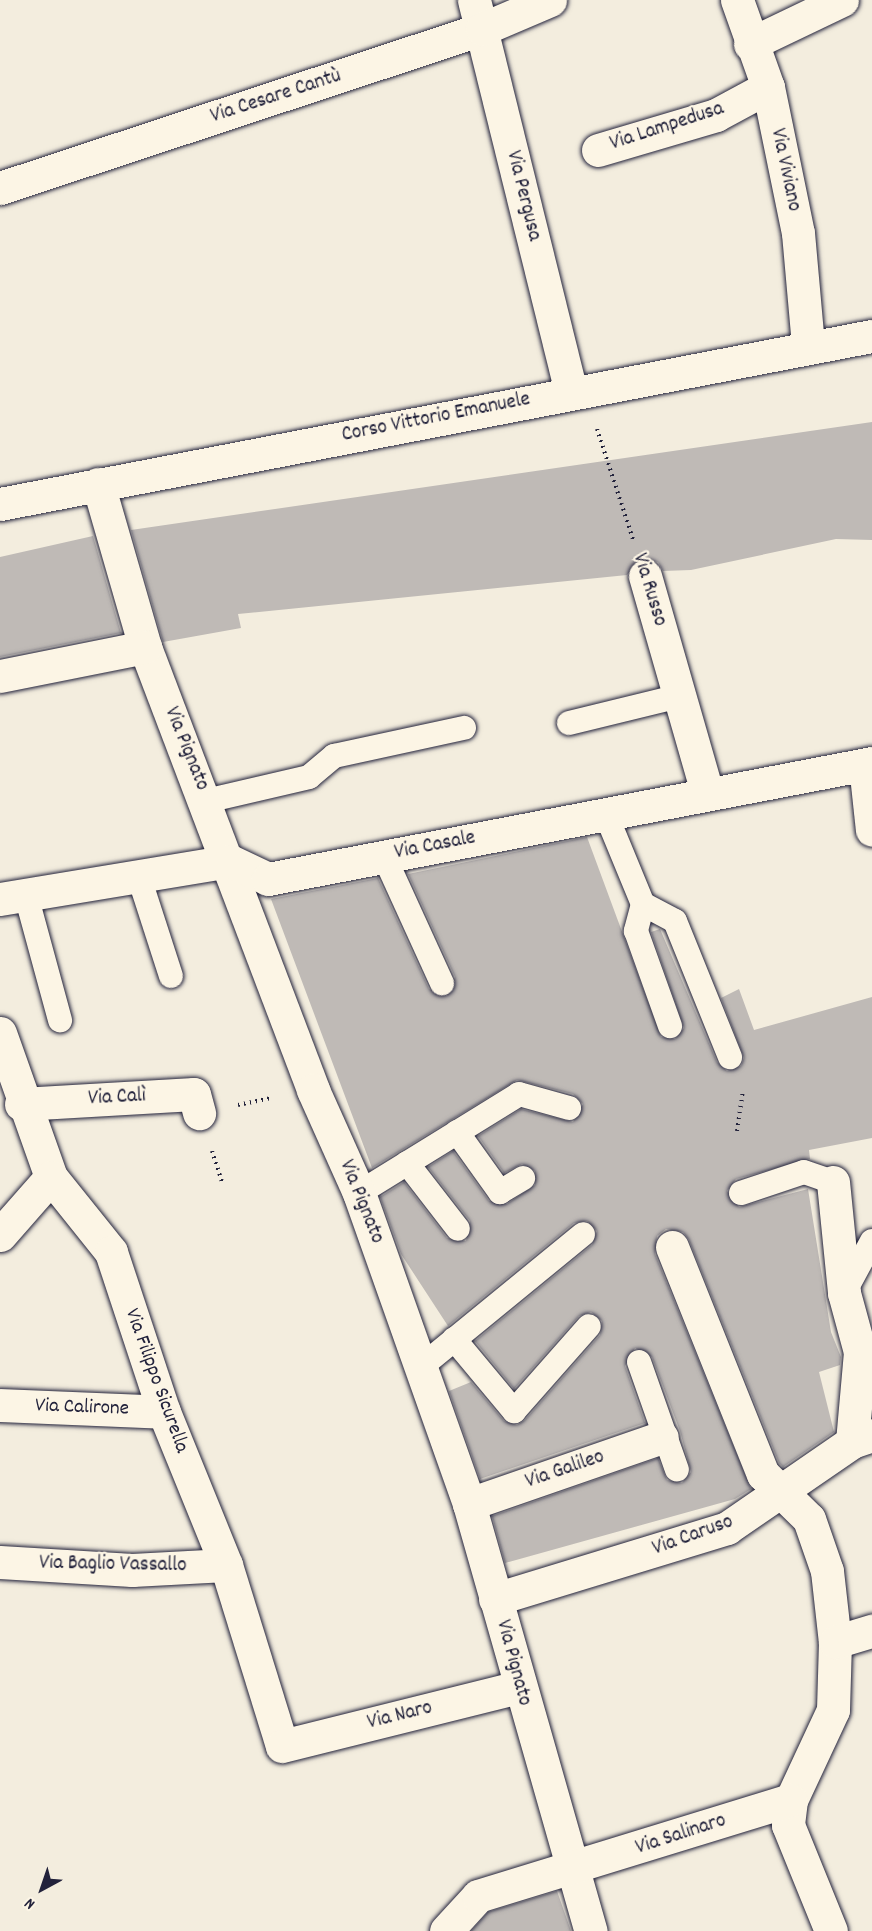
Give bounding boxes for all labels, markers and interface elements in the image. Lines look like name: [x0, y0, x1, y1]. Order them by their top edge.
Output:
street label: Via Cesare Cantù: [208, 64, 344, 130]
street label: Via Lampedusa: [607, 97, 727, 157]
street label: Via Viviano: [764, 126, 806, 214]
street label: Via Pergusa: [500, 148, 546, 244]
street label: Corso Vittorio Emanuele: [340, 387, 532, 449]
street label: Via Russo: [626, 550, 672, 630]
street label: Via Pignato: [158, 704, 214, 794]
street label: Via Casale: [392, 826, 478, 866]
street label: Via Calì: [88, 1084, 146, 1112]
street label: Via Pignato: [333, 1157, 389, 1247]
street label: Via Filippo Sicurella: [118, 1305, 194, 1457]
street label: Via Calirone: [35, 1394, 129, 1422]
street label: Via Galileo: [522, 1445, 608, 1495]
street label: Via Caruso: [649, 1510, 737, 1562]
street label: Via Baglio Vassallo: [39, 1551, 187, 1579]
street label: Via Pignato: [489, 1617, 537, 1709]
street label: Via Naro: [365, 1696, 435, 1736]
street label: Via Salinaro: [633, 1809, 729, 1861]
north arrow: [12, 1859, 72, 1919]
text: N: [20, 1892, 41, 1915]

